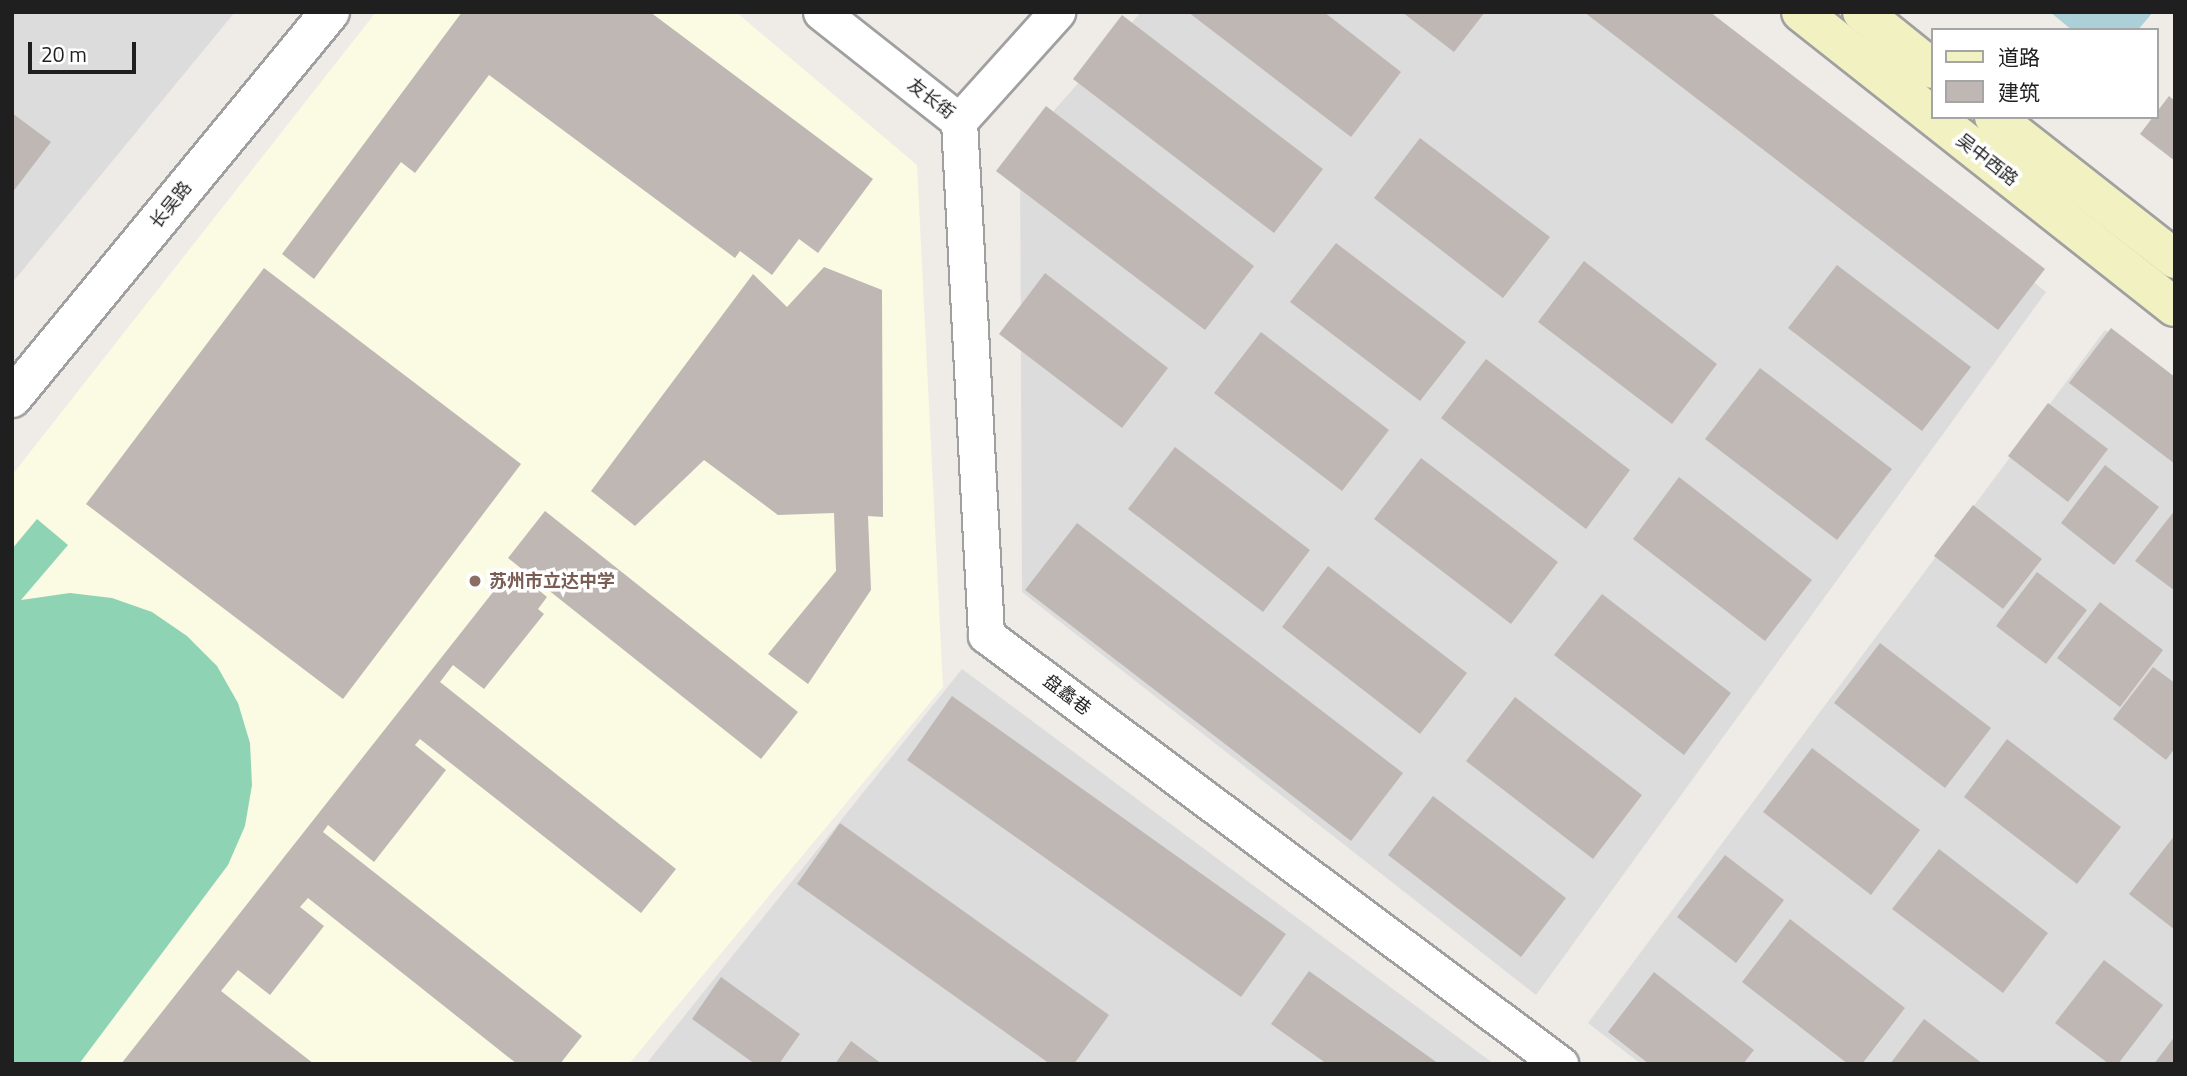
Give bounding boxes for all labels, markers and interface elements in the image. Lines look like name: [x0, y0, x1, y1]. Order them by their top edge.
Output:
scale bar: [32, 28, 140, 72]
legend: [1932, 28, 2159, 119]
text: 20 m: [41, 38, 87, 70]
text: 道路: [1998, 41, 2040, 73]
street label: 友长街: [903, 74, 959, 124]
text: 建筑: [1998, 76, 2040, 108]
street label: 吴中西路: [1952, 129, 2022, 191]
street label: 长吴路: [146, 177, 196, 233]
place label: 苏州市立达中学: [489, 570, 615, 592]
marker: 苏州市立达中学: [467, 573, 483, 589]
street label: 盘蠡巷: [1039, 670, 1095, 720]

